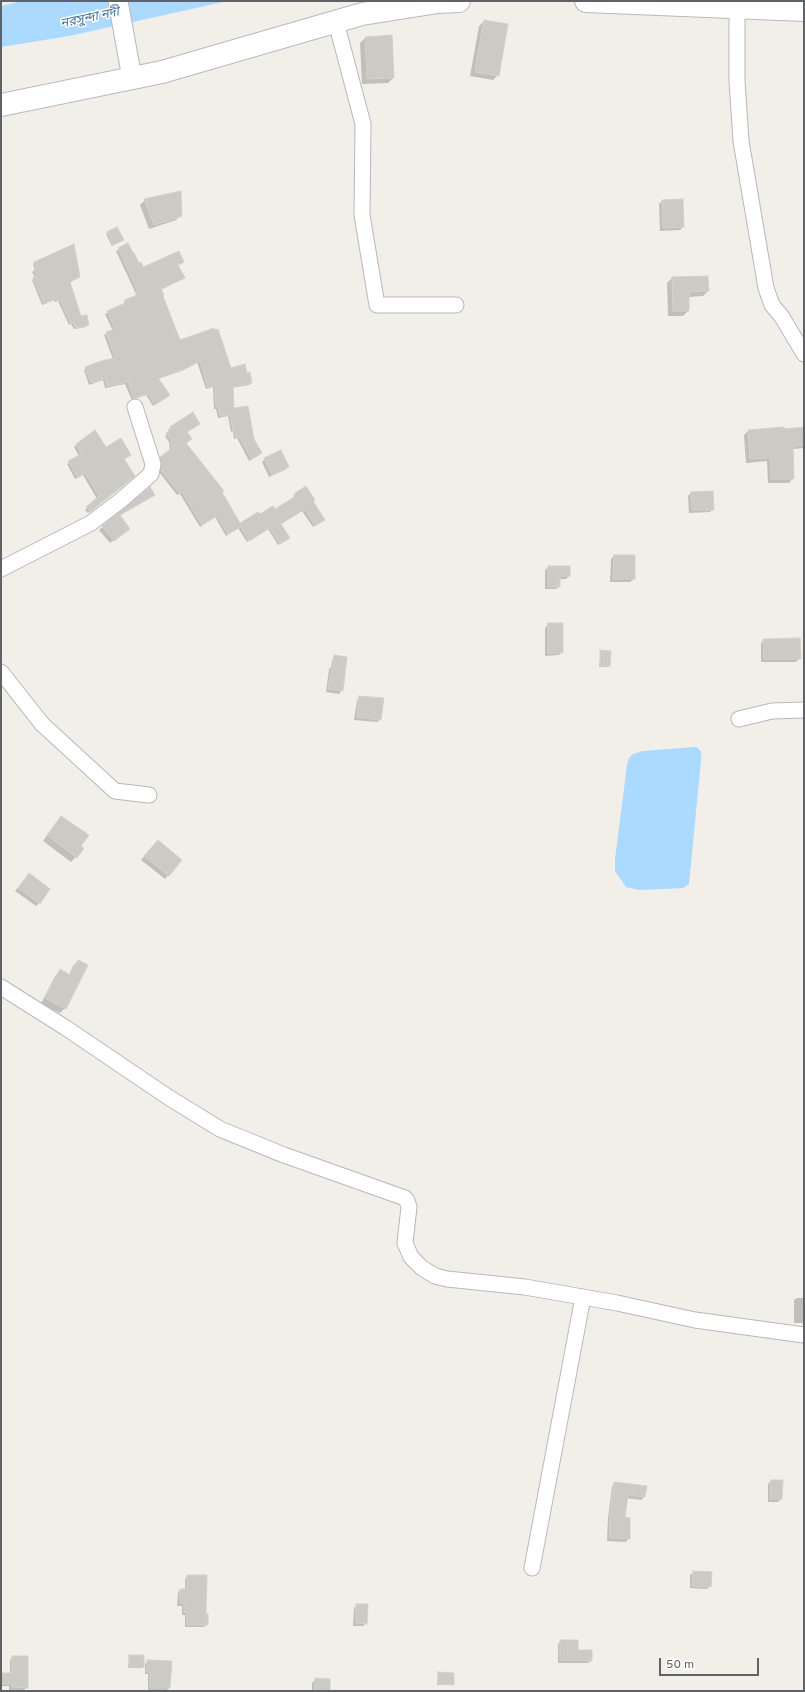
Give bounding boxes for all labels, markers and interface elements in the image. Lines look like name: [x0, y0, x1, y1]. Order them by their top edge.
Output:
water label: নরসুন্দা নদী: [59, 5, 121, 33]
scale bar: [661, 1650, 761, 1676]
text: 50 m: [666, 1657, 694, 1673]

